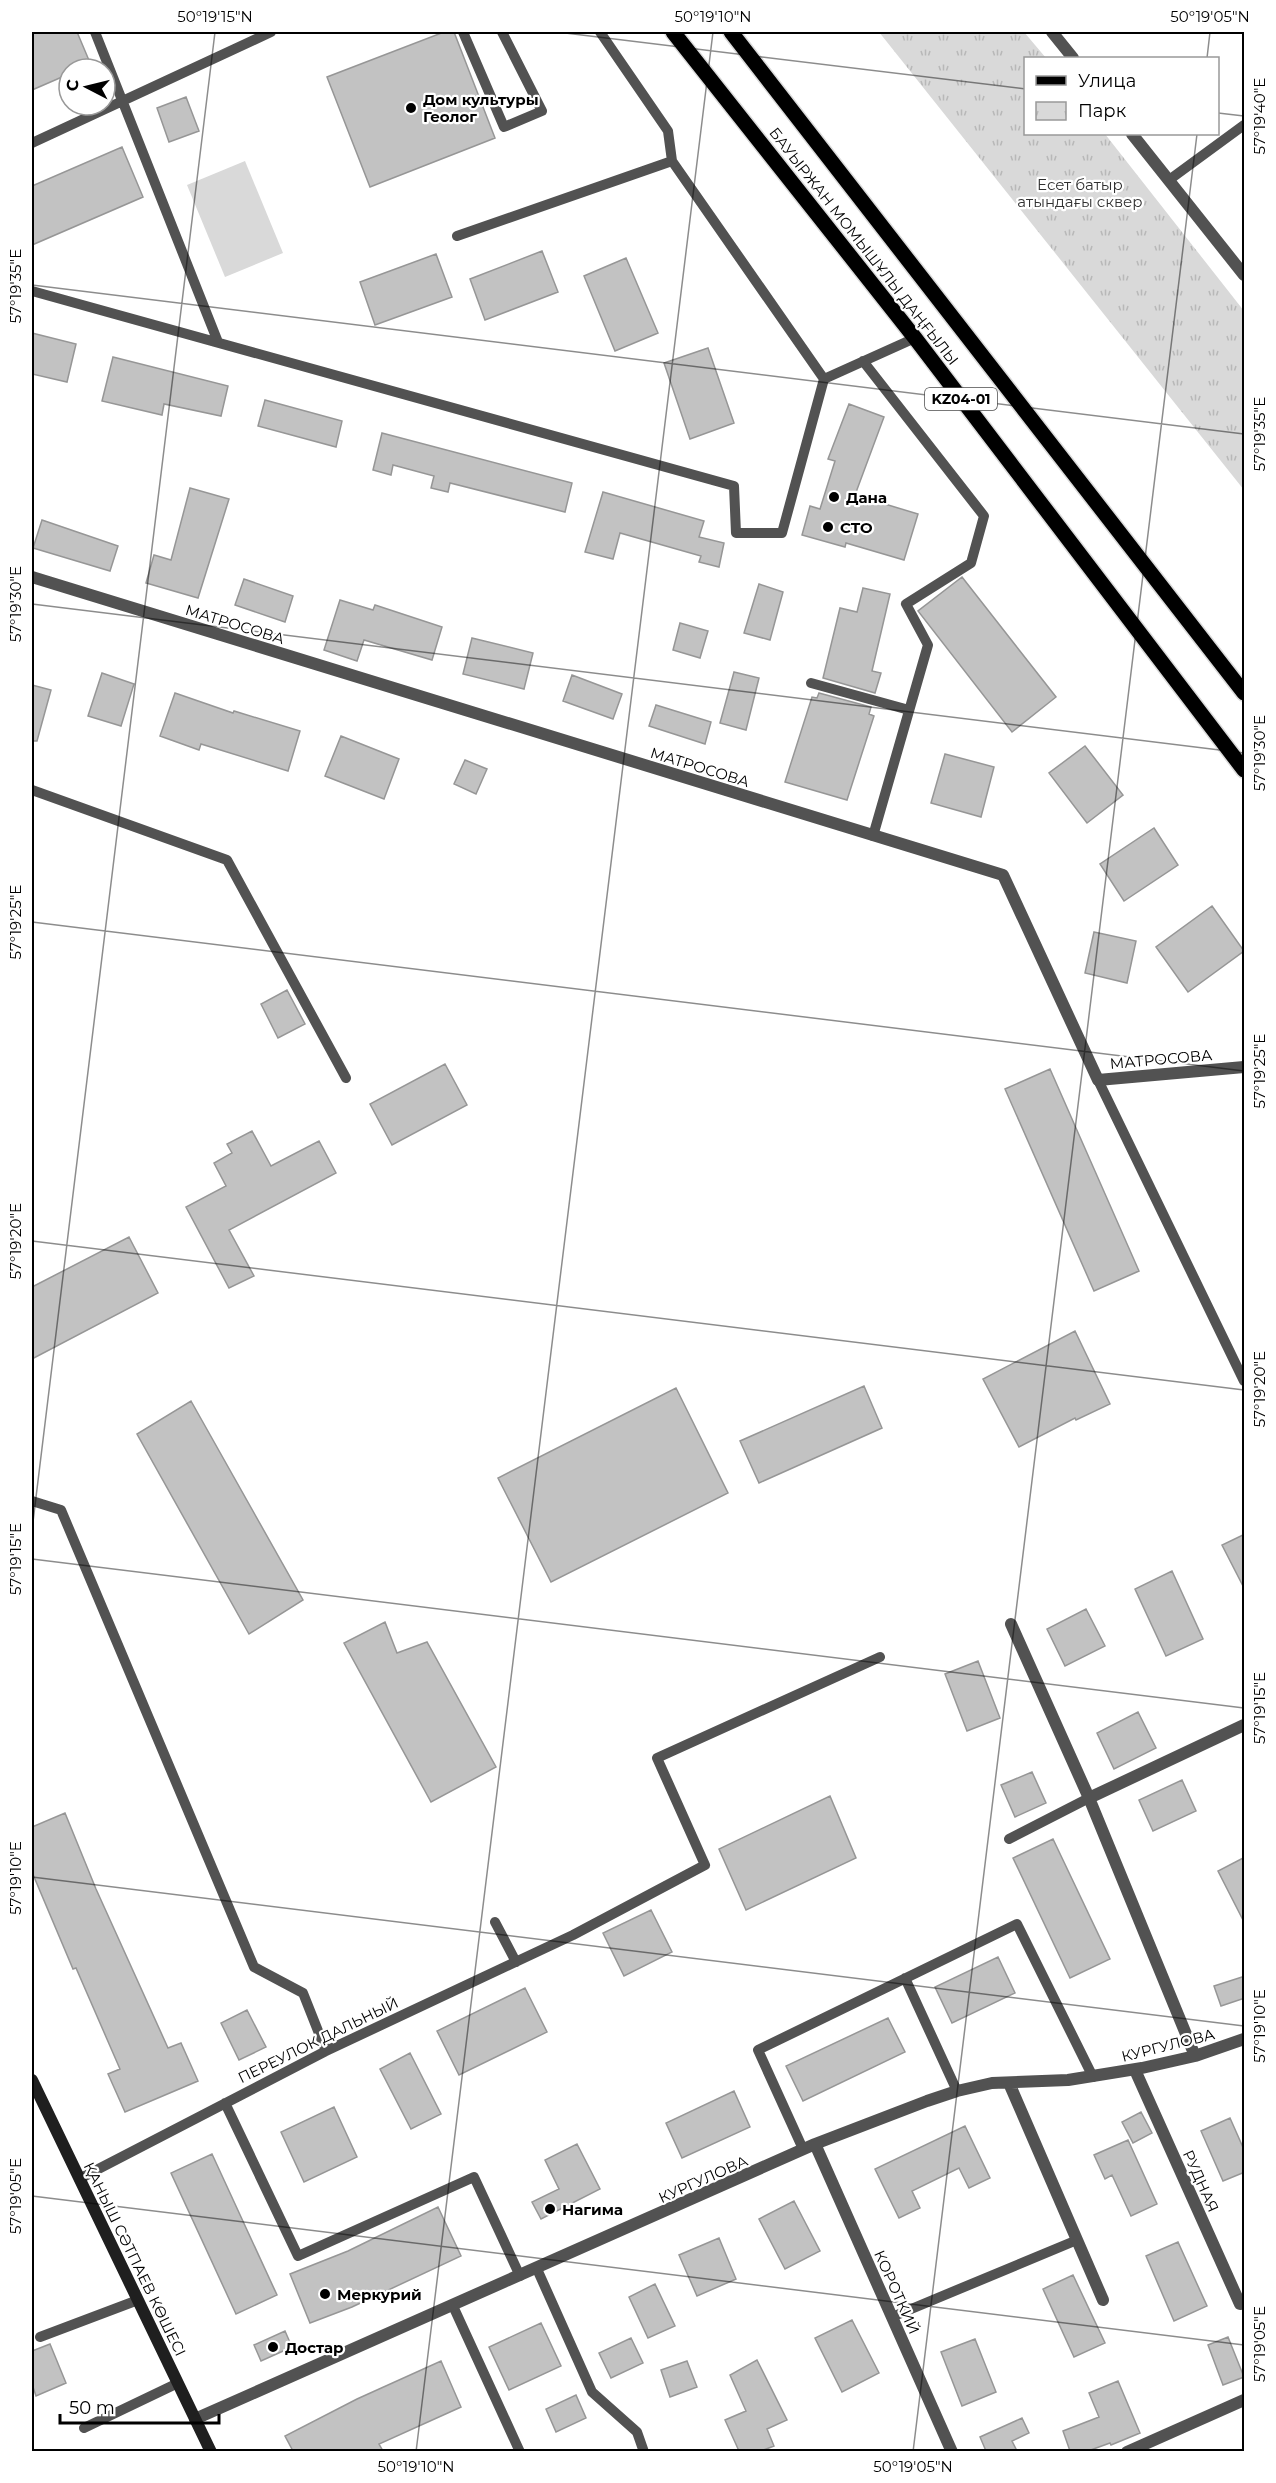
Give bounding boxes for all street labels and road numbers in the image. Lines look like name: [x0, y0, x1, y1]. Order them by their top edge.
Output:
street label: БАУЫРЖАН МОМЫШҰЛЫ ДАҢҒЫЛЫ: [765, 123, 963, 369]
road number: KZ04-01: [925, 388, 997, 410]
street label: МАТРОСОВА: [183, 600, 287, 648]
street label: МАТРОСОВА: [648, 743, 752, 791]
street label: МАТРОСОВА: [1109, 1045, 1213, 1073]
street label: ПЕРЕУЛОК ДАЛЬНЫЙ: [235, 1993, 401, 2087]
street label: КУРГУЛОВА: [1119, 2024, 1217, 2066]
street label: РУДНАЯ: [1179, 2147, 1223, 2215]
street label: КУРГУЛОВА: [655, 2151, 751, 2207]
street label: ҚАНЫШ СӘТПАЕВ КӨШЕСІ: [80, 2159, 190, 2359]
street label: КОРОТКИЙ: [870, 2247, 924, 2337]

